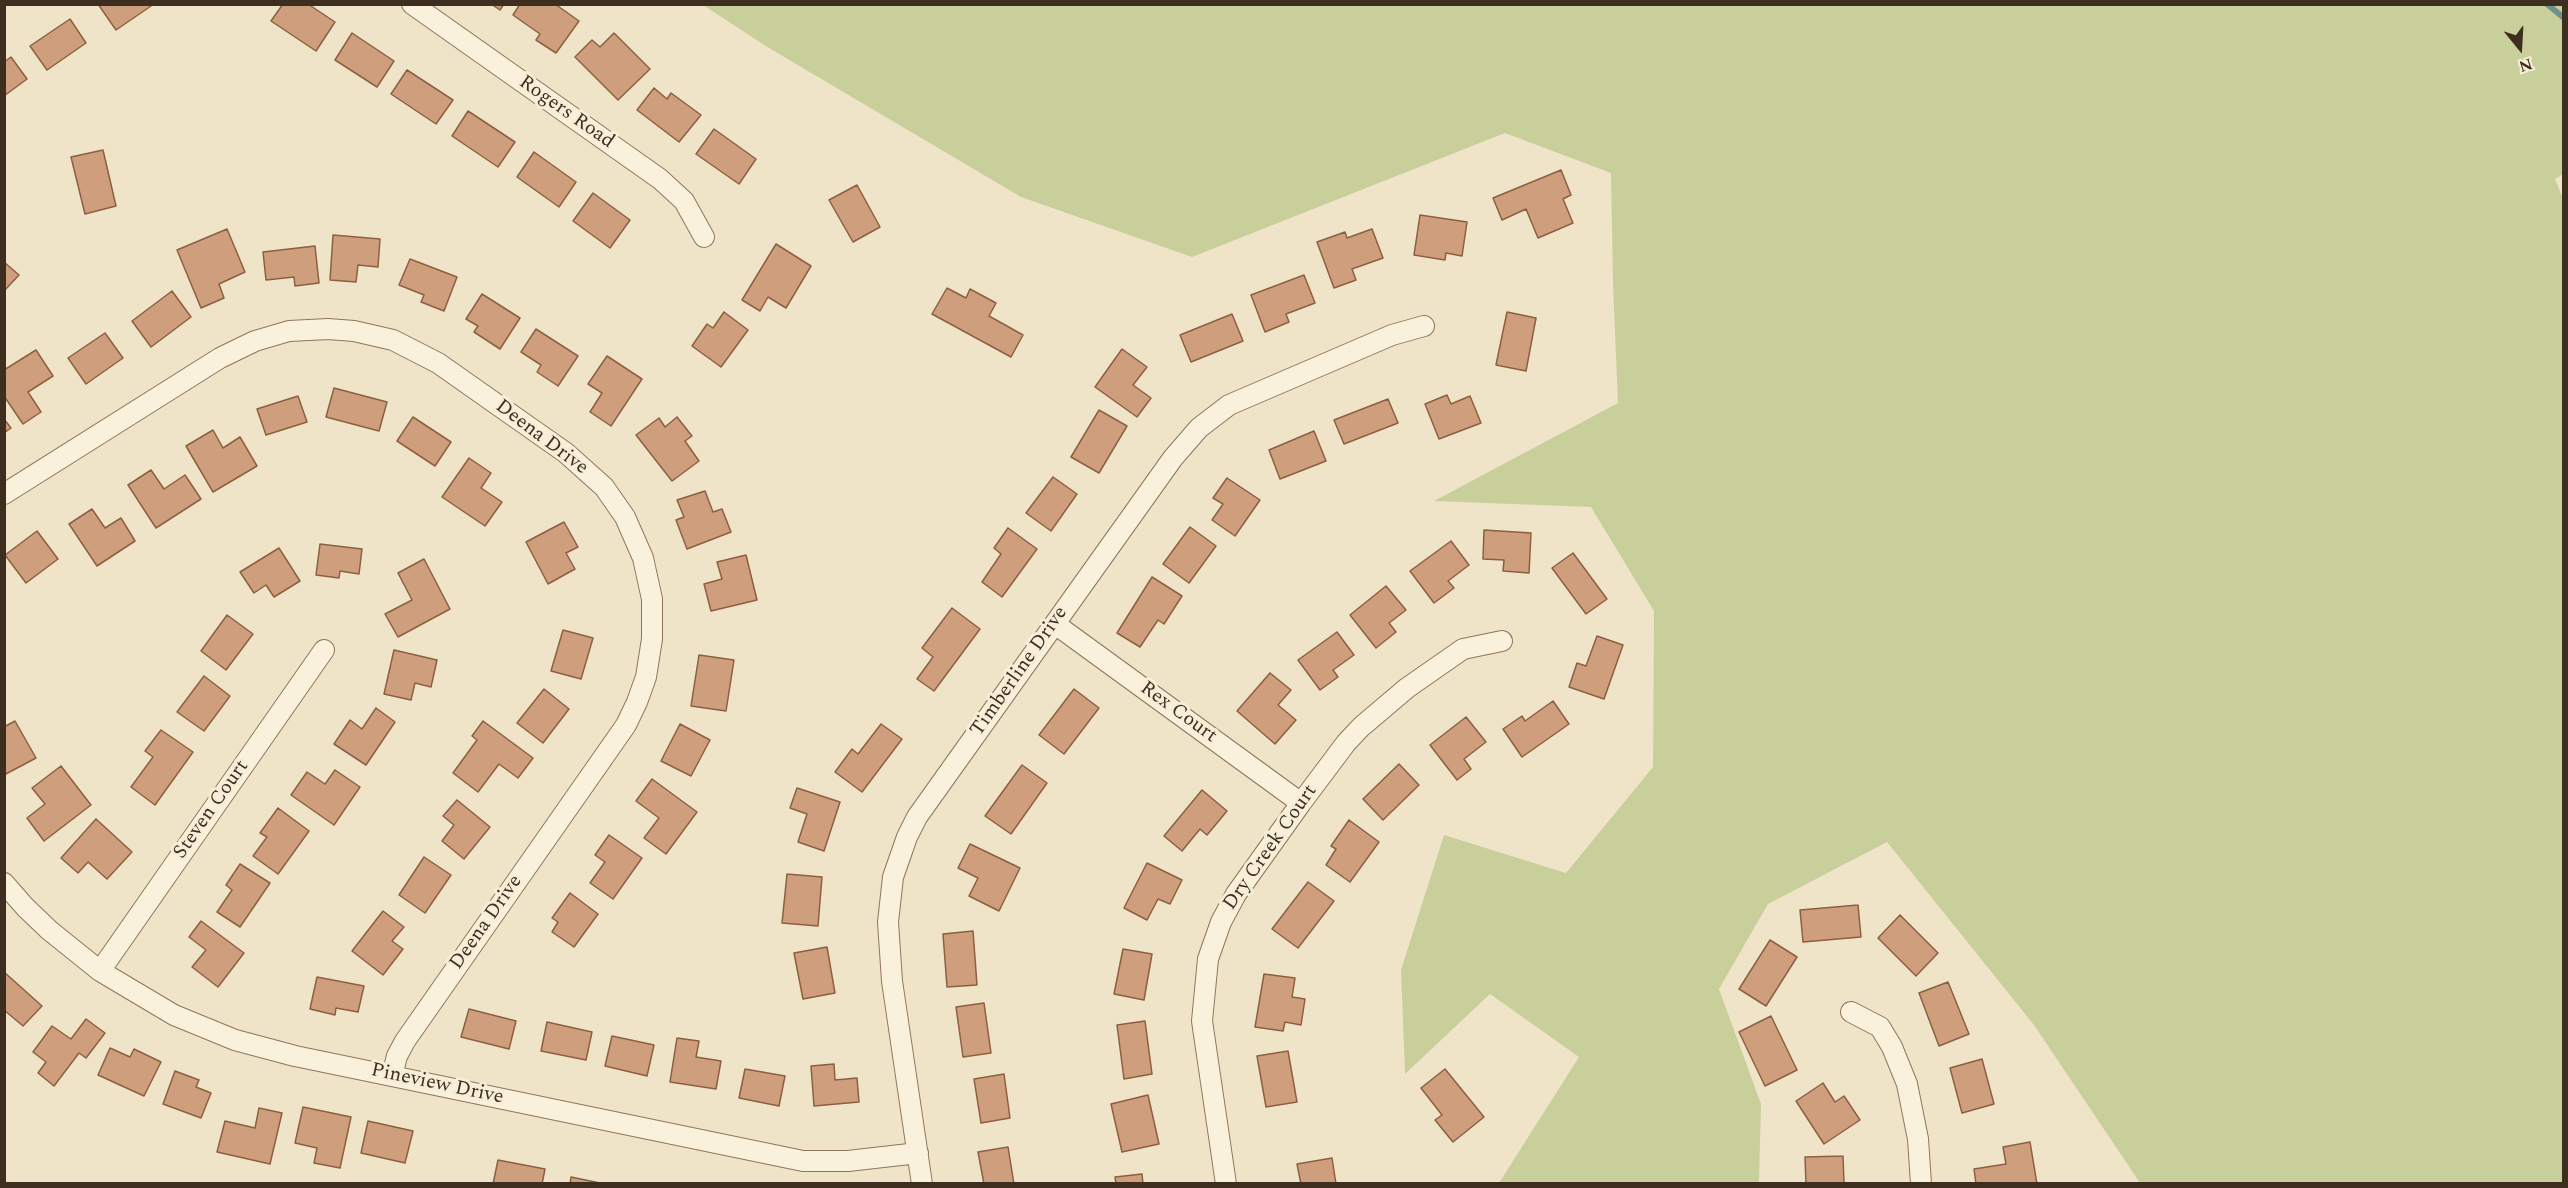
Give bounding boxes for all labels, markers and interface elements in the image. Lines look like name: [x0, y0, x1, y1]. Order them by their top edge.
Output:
north arrow: [2490, 18, 2550, 78]
text: N: [2516, 52, 2535, 79]
street label: Rogers Road: [514, 71, 618, 155]
street label: Deena Drive: [490, 395, 592, 481]
street label: Timberline Drive: [966, 602, 1074, 742]
street label: Rex Court: [1135, 677, 1221, 749]
street label: Steven Court: [169, 756, 255, 864]
street label: Dry Creek Court: [1219, 781, 1323, 915]
street label: Deena Drive: [446, 871, 528, 975]
street label: Pineview Drive: [369, 1059, 505, 1111]

